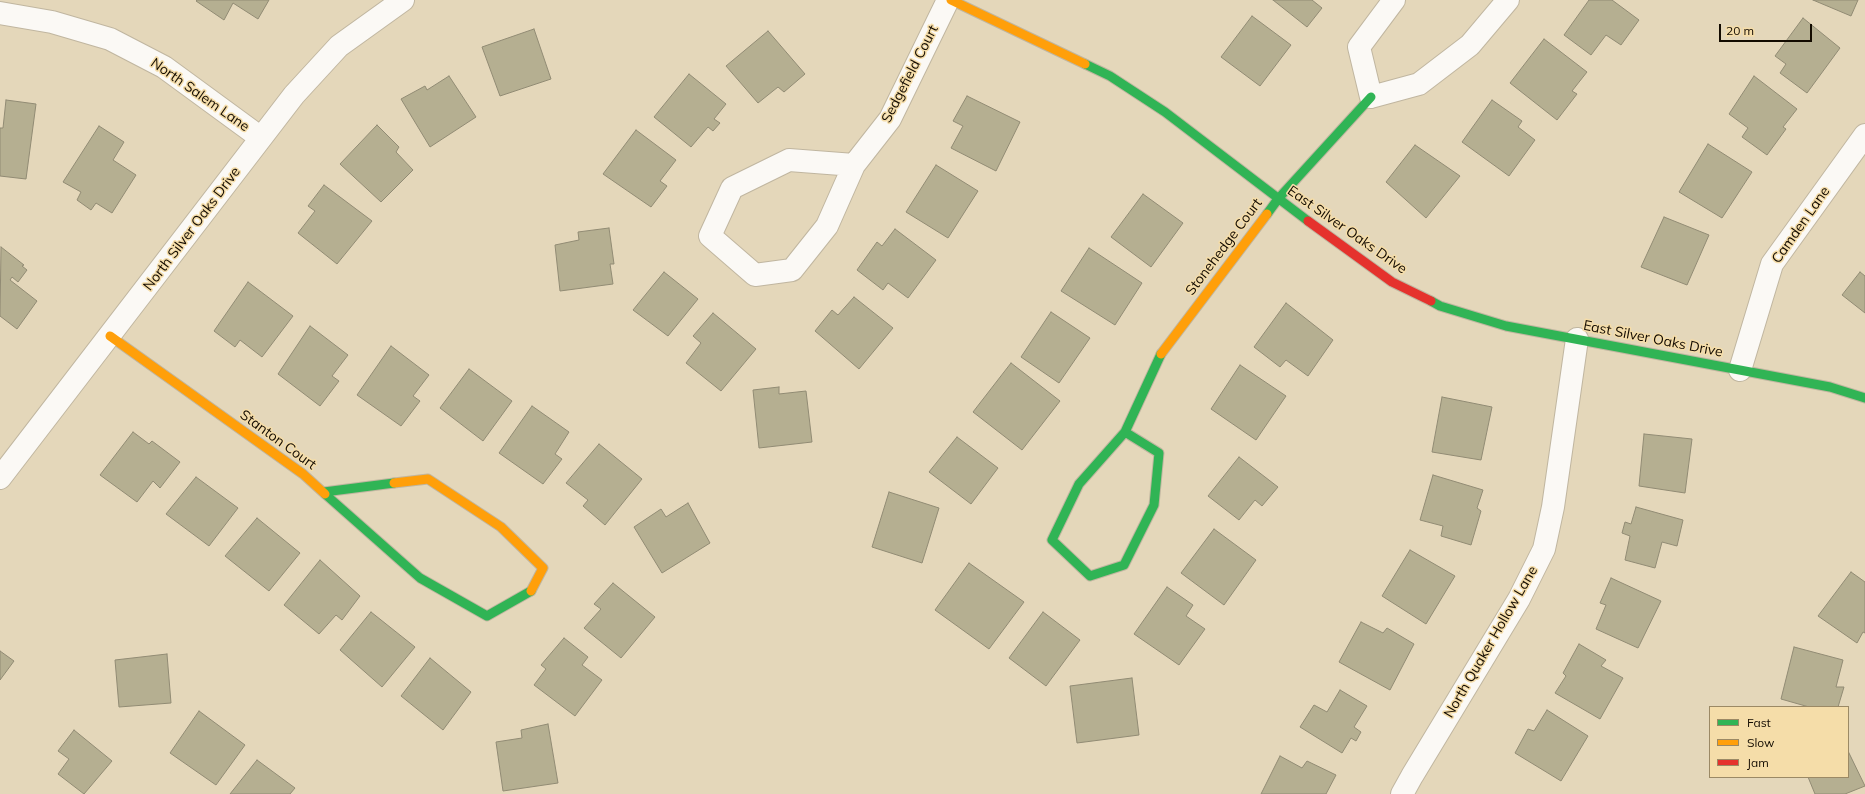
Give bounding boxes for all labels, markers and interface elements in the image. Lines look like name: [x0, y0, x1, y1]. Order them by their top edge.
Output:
scale bar: [1721, 16, 1814, 42]
street label: Sedgefield Court: [878, 22, 942, 126]
text: 20 m: [1726, 23, 1754, 38]
street label: North Salem Lane: [147, 55, 253, 135]
street label: North Silver Oaks Drive: [140, 164, 244, 294]
street label: East Silver Oaks Drive: [1284, 182, 1410, 278]
street label: Camden Lane: [1768, 183, 1834, 267]
street label: Stonehedge Court: [1182, 195, 1266, 299]
street label: East Silver Oaks Drive: [1582, 317, 1724, 361]
street label: Stanton Court: [236, 407, 320, 473]
street label: North Quaker Hollow Lane: [1441, 563, 1541, 721]
legend: [1709, 706, 1849, 778]
text: Fast: [1747, 715, 1771, 730]
text: Slow: [1747, 735, 1775, 750]
text: Jam: [1747, 755, 1769, 770]

